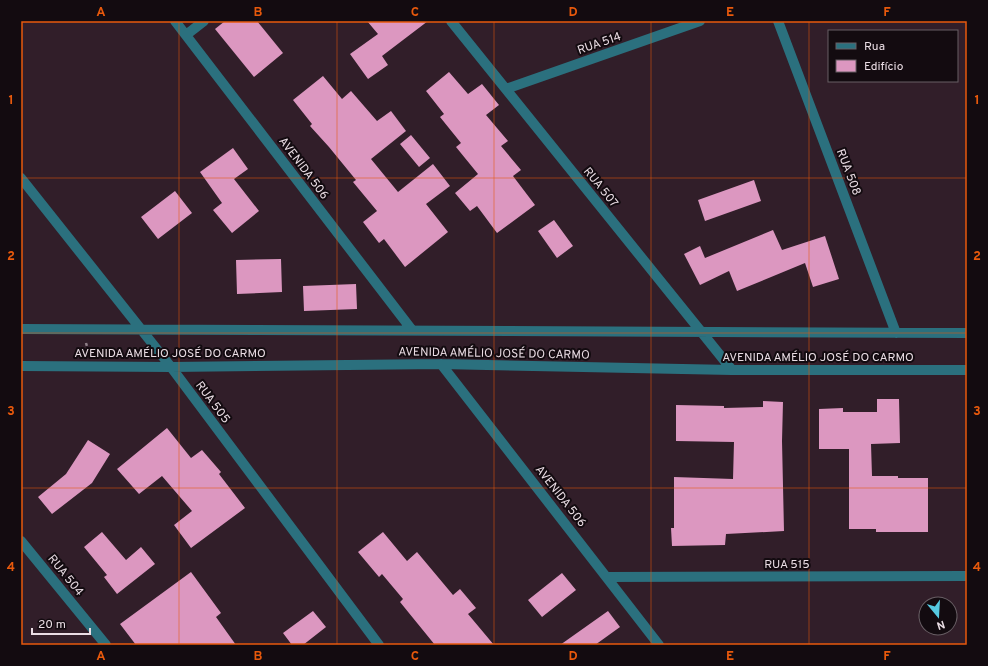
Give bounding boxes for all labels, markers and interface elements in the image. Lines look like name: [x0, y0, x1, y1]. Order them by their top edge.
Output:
text: A: [96, 5, 106, 21]
text: B: [254, 5, 263, 21]
text: C: [411, 5, 419, 21]
text: D: [568, 5, 578, 21]
text: E: [726, 5, 734, 21]
text: F: [883, 5, 891, 21]
street label: RUA 514: [575, 29, 623, 59]
legend: [828, 30, 958, 82]
text: Rua: [864, 39, 885, 55]
text: Edifício: [864, 59, 904, 75]
text: 1: [8, 93, 14, 109]
text: 1: [974, 93, 980, 109]
street label: AVENIDA 506: [275, 134, 332, 203]
street label: RUA 508: [832, 147, 864, 198]
street label: RUA 507: [579, 164, 621, 211]
text: 2: [7, 249, 15, 265]
text: 2: [973, 249, 981, 265]
street label: AVENIDA AMÉLIO JOSÉ DO CARMO: [398, 344, 590, 364]
street label: AVENIDA AMÉLIO JOSÉ DO CARMO: [74, 346, 266, 362]
street label: AVENIDA AMÉLIO JOSÉ DO CARMO: [722, 350, 914, 366]
street label: RUA 505: [191, 378, 233, 427]
text: 3: [7, 404, 15, 420]
text: 3: [973, 404, 981, 420]
street label: AVENIDA 506: [531, 463, 589, 531]
street label: RUA 504: [44, 552, 87, 600]
street label: RUA 515: [764, 557, 810, 573]
text: 4: [7, 560, 15, 576]
text: 4: [973, 560, 981, 576]
north arrow: [918, 596, 958, 636]
scale bar: [32, 610, 90, 636]
text: 20 m: [38, 617, 66, 633]
text: N: [935, 617, 947, 632]
text: A: [96, 649, 106, 665]
text: B: [254, 649, 263, 665]
text: C: [411, 649, 419, 665]
text: D: [568, 649, 578, 665]
text: E: [726, 649, 734, 665]
text: F: [883, 649, 891, 665]

